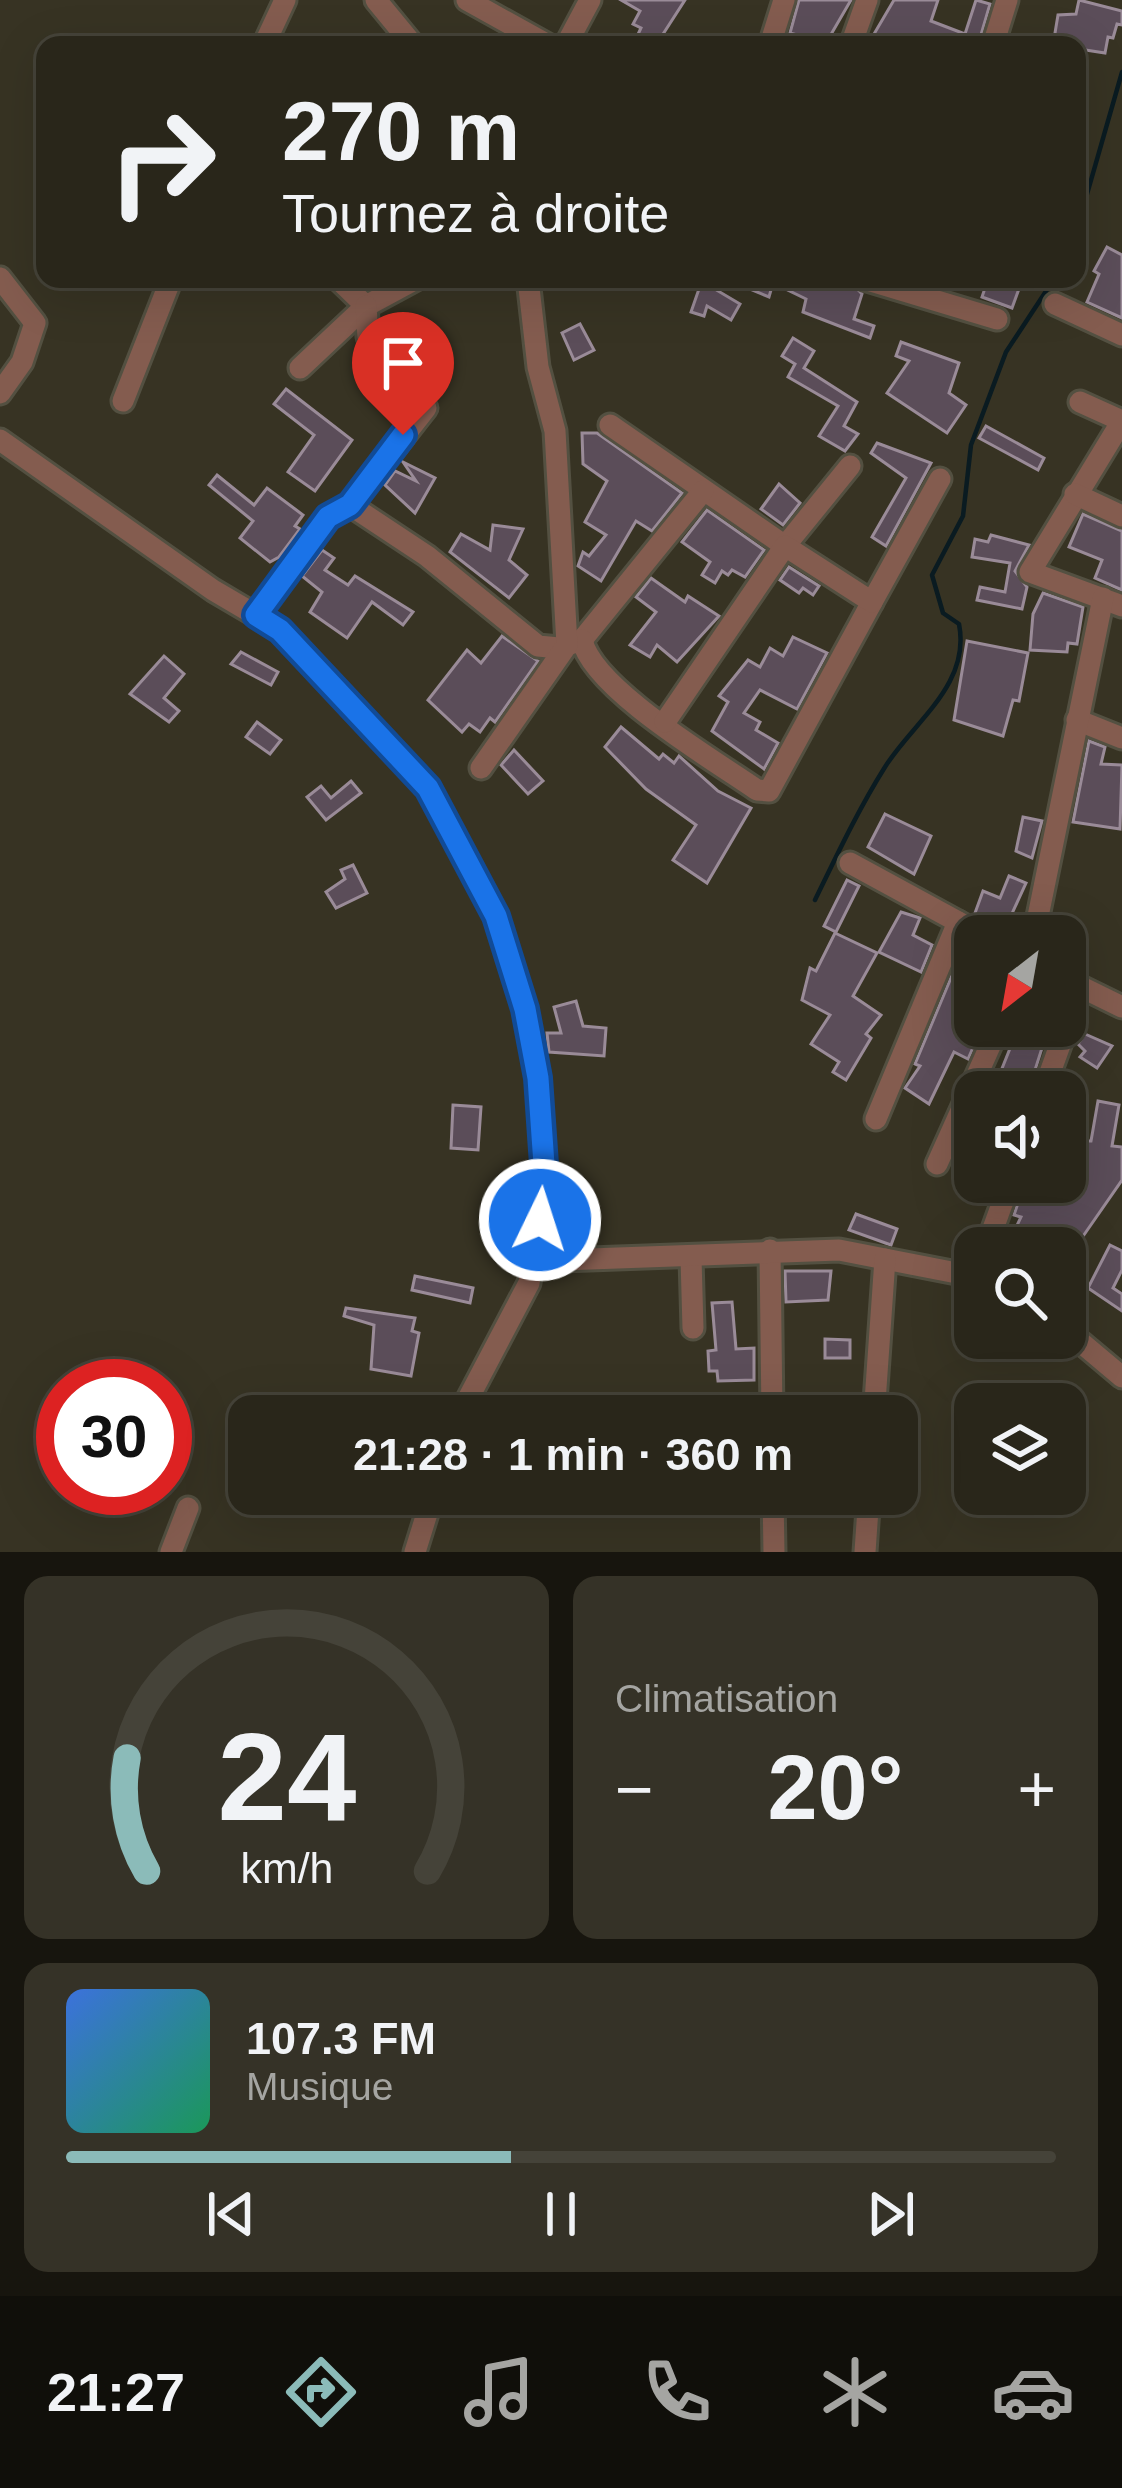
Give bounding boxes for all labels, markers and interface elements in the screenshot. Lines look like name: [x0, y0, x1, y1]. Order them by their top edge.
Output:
icon: right: [84, 84, 240, 240]
text: 270 m: [282, 84, 520, 178]
text: Tournez à droite: [282, 183, 669, 243]
pin: [352, 312, 454, 435]
icon: arrive: [370, 330, 436, 396]
north arrow: [954, 915, 1086, 1047]
map controls: [954, 915, 1086, 1515]
button: sound: [954, 1071, 1086, 1203]
position arrow: [477, 1157, 603, 1283]
button: search: [954, 1227, 1086, 1359]
speed limit sign: 30: [36, 1359, 192, 1515]
button: layers: [954, 1383, 1086, 1515]
text: 21:28 · 1 min · 360 m: [353, 1429, 793, 1480]
text: Climatisation: [615, 1677, 838, 1720]
text: 24: [217, 1707, 356, 1846]
text: 20°: [767, 1738, 904, 1838]
text: −: [615, 1752, 654, 1826]
text: +: [1017, 1752, 1056, 1826]
text: km/h: [240, 1843, 333, 1891]
text: 107.3 FM: [246, 2013, 436, 2064]
text: Musique: [246, 2065, 393, 2108]
icon: previous: [198, 2181, 264, 2247]
icon: pause: [528, 2181, 594, 2247]
icon: next: [858, 2181, 924, 2247]
icon: directions: [279, 2350, 363, 2434]
icon: music: [457, 2350, 541, 2434]
icon: phone: [635, 2350, 719, 2434]
icon: climate: [813, 2350, 897, 2434]
icon: car: [991, 2350, 1075, 2434]
text: 21:27: [47, 2362, 185, 2422]

